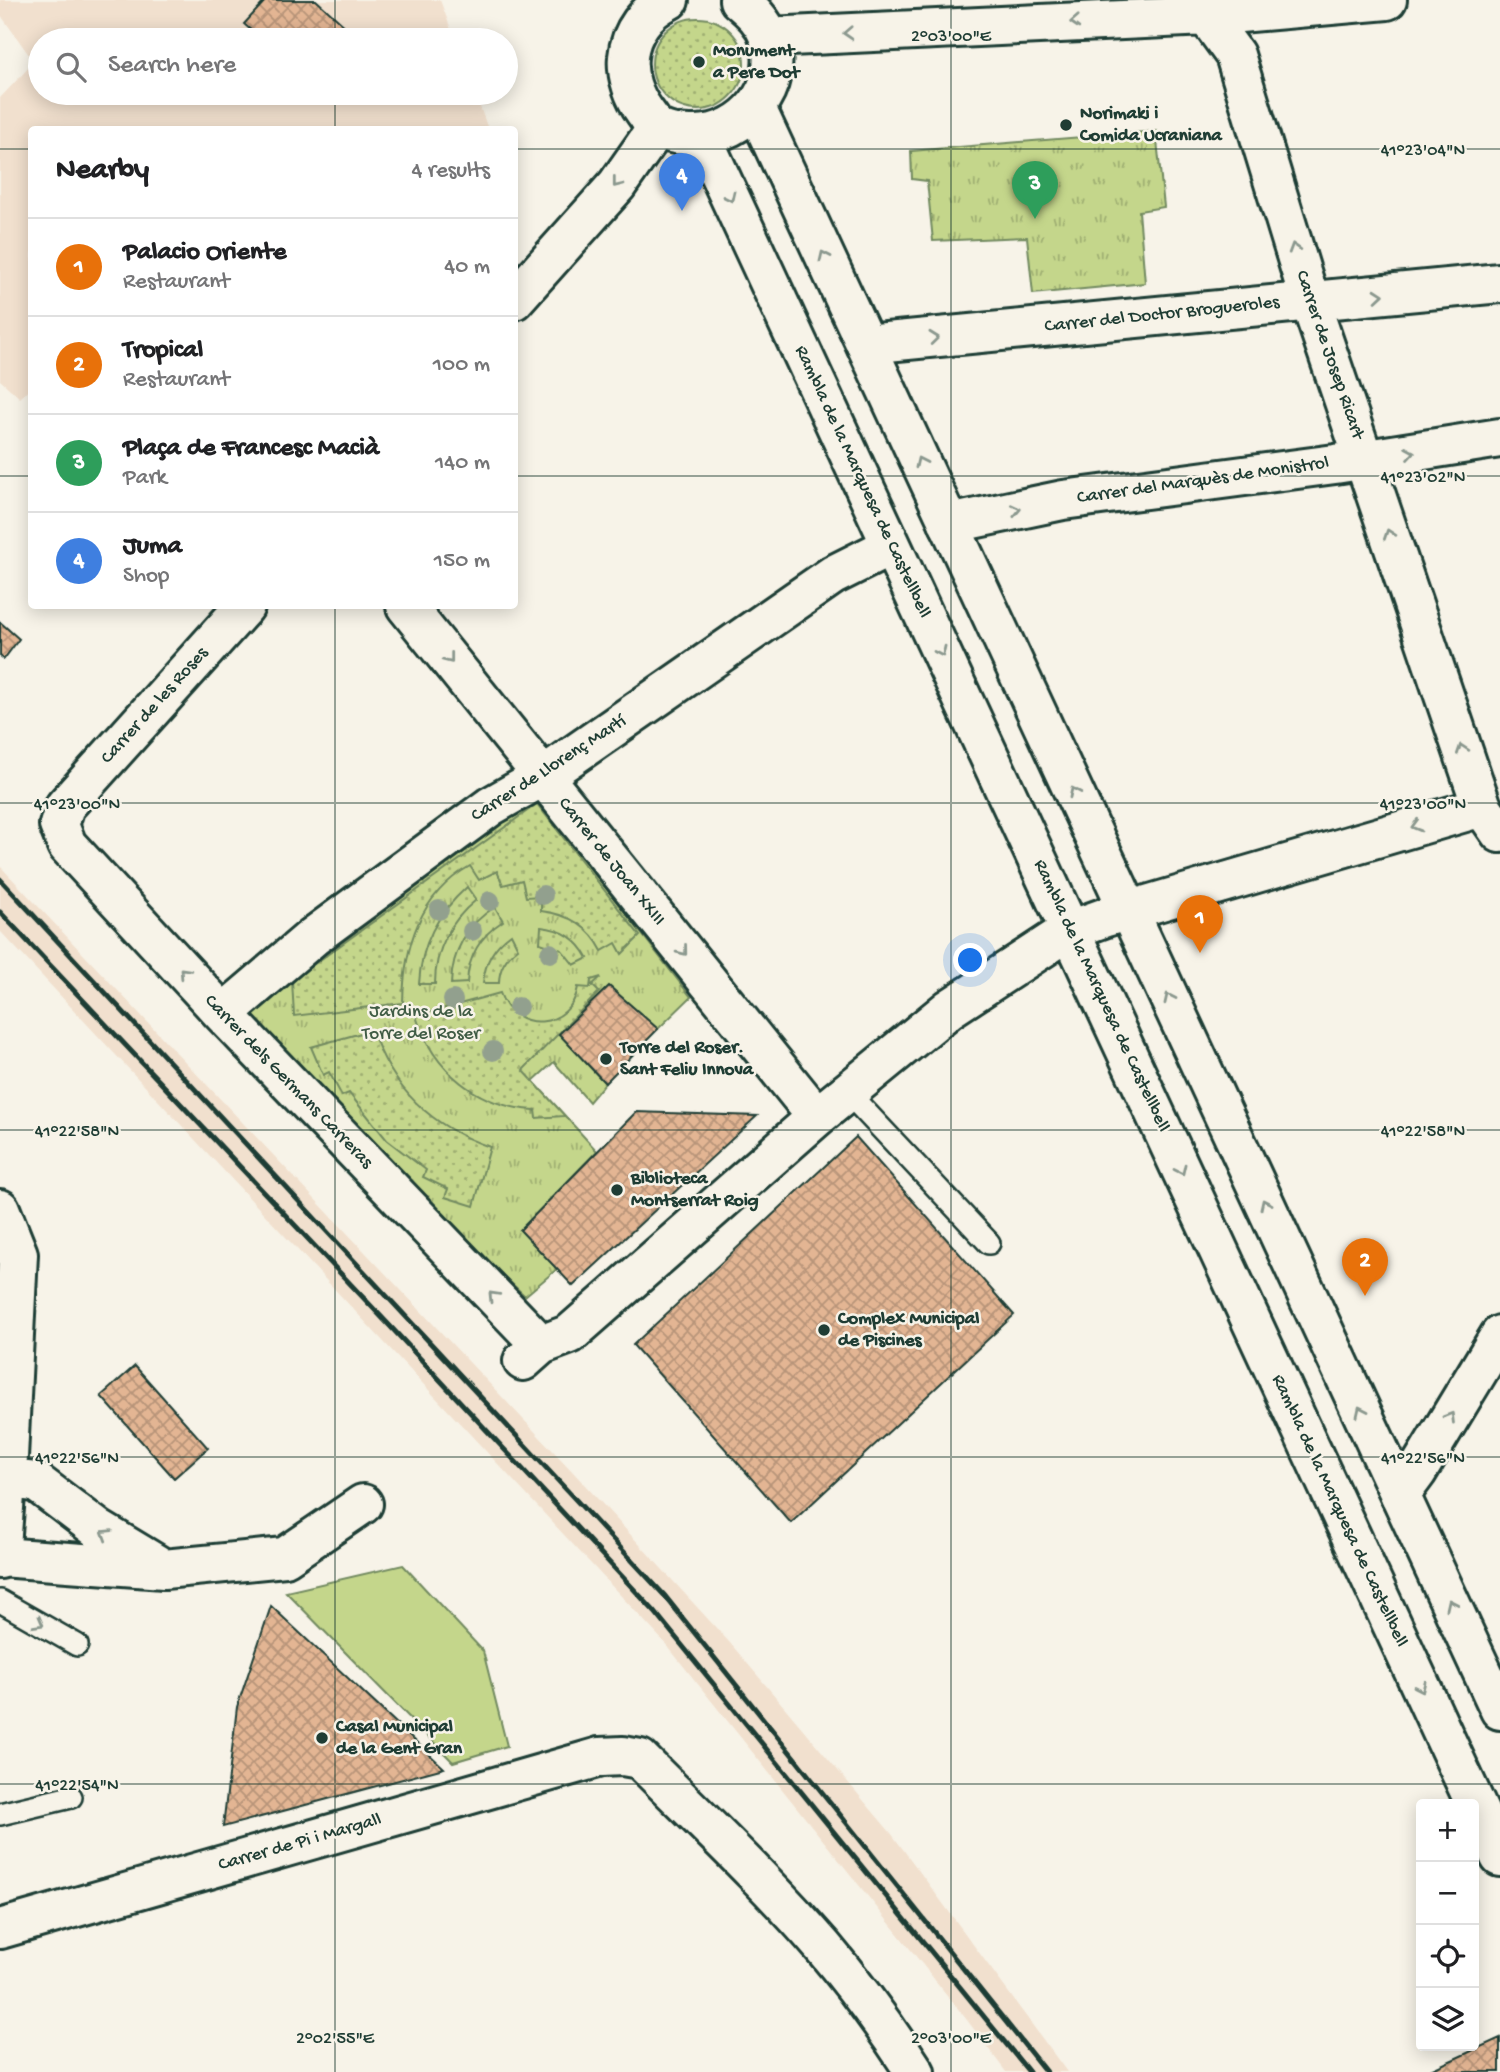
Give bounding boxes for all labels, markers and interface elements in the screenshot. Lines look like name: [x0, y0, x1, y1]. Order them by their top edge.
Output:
one-way arrow: [1069, 15, 1080, 30]
one-way arrow: [842, 25, 853, 40]
text: 2°03'00"E: [911, 27, 992, 48]
search box: [28, 28, 518, 105]
place label: Monument a Pere Dot: [712, 40, 802, 85]
icon: search: [52, 48, 90, 86]
text: Search here: [108, 51, 236, 82]
marker: Monument a Pere Dot: [691, 54, 707, 70]
place label: Norimaki i Comida Ucraniana: [1079, 103, 1223, 148]
marker: Norimaki i Comida Ucraniana: [1058, 117, 1074, 133]
text: 41°23'04"N: [1381, 141, 1465, 162]
pin: 4: [659, 153, 705, 211]
text: Nearby: [56, 154, 149, 189]
text: 4 results: [411, 158, 490, 185]
pin: 3: [1012, 161, 1058, 219]
one-way arrow: [613, 176, 626, 188]
one-way arrow: [722, 190, 736, 203]
text: Palacio Oriente: [123, 238, 286, 269]
one-way arrow: [1287, 242, 1302, 254]
one-way arrow: [819, 251, 833, 263]
text: 1: [74, 254, 84, 281]
text: 40 m: [444, 254, 490, 281]
street label: Carrer de Josep Ricart: [1289, 268, 1369, 444]
text: Restaurant: [123, 269, 230, 296]
one-way arrow: [1374, 287, 1385, 302]
street label: Carrer del Doctor Brogueroles: [1043, 291, 1282, 339]
one-way arrow: [928, 330, 939, 345]
text: Tropical: [123, 336, 203, 367]
street label: Rambla de la Marquesa de Castellbell: [789, 342, 935, 622]
text: 2: [73, 352, 85, 379]
text: 100 m: [433, 352, 490, 379]
text: Restaurant: [123, 367, 230, 394]
text: Plaça de Francesc Macià: [123, 434, 379, 465]
one-way arrow: [1405, 445, 1416, 460]
text: 3: [73, 450, 85, 477]
text: 140 m: [435, 450, 490, 477]
street label: Carrer del Marquès de Monistrol: [1076, 452, 1330, 510]
one-way arrow: [914, 457, 928, 469]
text: Park: [123, 465, 167, 492]
text: 41°23'02"N: [1381, 468, 1465, 489]
one-way arrow: [1010, 503, 1022, 518]
one-way arrow: [1383, 528, 1397, 540]
text: Juma: [123, 532, 182, 563]
text: 4: [74, 548, 84, 575]
text: 150 m: [434, 548, 490, 575]
text: Shop: [123, 563, 169, 590]
street label: Carrer de les Roses: [96, 642, 214, 769]
one-way arrow: [933, 645, 947, 657]
one-way arrow: [440, 651, 453, 664]
street label: Carrer de Llorenç Martí: [467, 710, 632, 828]
one-way arrow: [1456, 743, 1470, 756]
one-way arrow: [1068, 786, 1082, 799]
street label: Carrer de Joan XXIII: [552, 793, 670, 931]
text: 41°23'00"N: [34, 795, 120, 816]
text: 41°23'00"N: [1380, 795, 1466, 816]
one-way arrow: [1411, 817, 1423, 832]
street label: Rambla de la Marquesa de Castellbell: [1028, 856, 1174, 1136]
pin: 1: [1177, 895, 1223, 953]
one-way arrow: [675, 943, 688, 955]
your location: [953, 943, 987, 977]
one-way arrow: [180, 967, 192, 980]
street label: Carrer dels Germans Carreras: [199, 990, 378, 1175]
one-way arrow: [1163, 993, 1177, 1005]
park label: Jardins de la Torre del Roser: [361, 1001, 482, 1046]
place label: Torre del Roser. Sant Feliu Innova: [618, 1037, 755, 1082]
marker: Torre del Roser. Sant Feliu Innova: [598, 1051, 614, 1067]
text: 41°22'58"N: [35, 1122, 119, 1143]
text: 41°22'58"N: [1381, 1122, 1465, 1143]
one-way arrow: [1173, 1162, 1187, 1175]
place label: Biblioteca Montserrat Roig: [630, 1168, 759, 1213]
marker: Biblioteca Montserrat Roig: [609, 1182, 625, 1198]
one-way arrow: [1259, 1199, 1273, 1211]
pin: 2: [1342, 1238, 1388, 1296]
one-way arrow: [489, 1291, 502, 1304]
place label: Complex Municipal de Piscines: [837, 1308, 979, 1353]
marker: Complex Municipal de Piscines: [816, 1322, 832, 1338]
street label: Rambla de la Marquesa de Castellbell: [1266, 1371, 1412, 1651]
one-way arrow: [1355, 1405, 1369, 1418]
one-way arrow: [1442, 1412, 1455, 1425]
text: 41°22'56"N: [35, 1449, 119, 1470]
text: 41°22'56"N: [1381, 1449, 1465, 1470]
one-way arrow: [100, 1529, 113, 1542]
one-way arrow: [1445, 1599, 1459, 1611]
one-way arrow: [31, 1615, 44, 1628]
one-way arrow: [1413, 1680, 1427, 1692]
place label: Casal Municipal de la Gent Gran: [335, 1716, 463, 1761]
marker: Casal Municipal de la Gent Gran: [314, 1730, 330, 1746]
text: 41°22'54"N: [35, 1776, 119, 1797]
map controls: [1416, 1799, 1479, 2051]
button: +: [1416, 1799, 1479, 1862]
street label: Carrer de Pi i Margall: [216, 1809, 384, 1877]
button: −: [1416, 1862, 1479, 1925]
button: locate: [1416, 1925, 1479, 1988]
button: layers: [1416, 1988, 1479, 2051]
text: 2°02'55"E: [296, 2029, 375, 2050]
text: 2°03'00"E: [911, 2029, 992, 2050]

